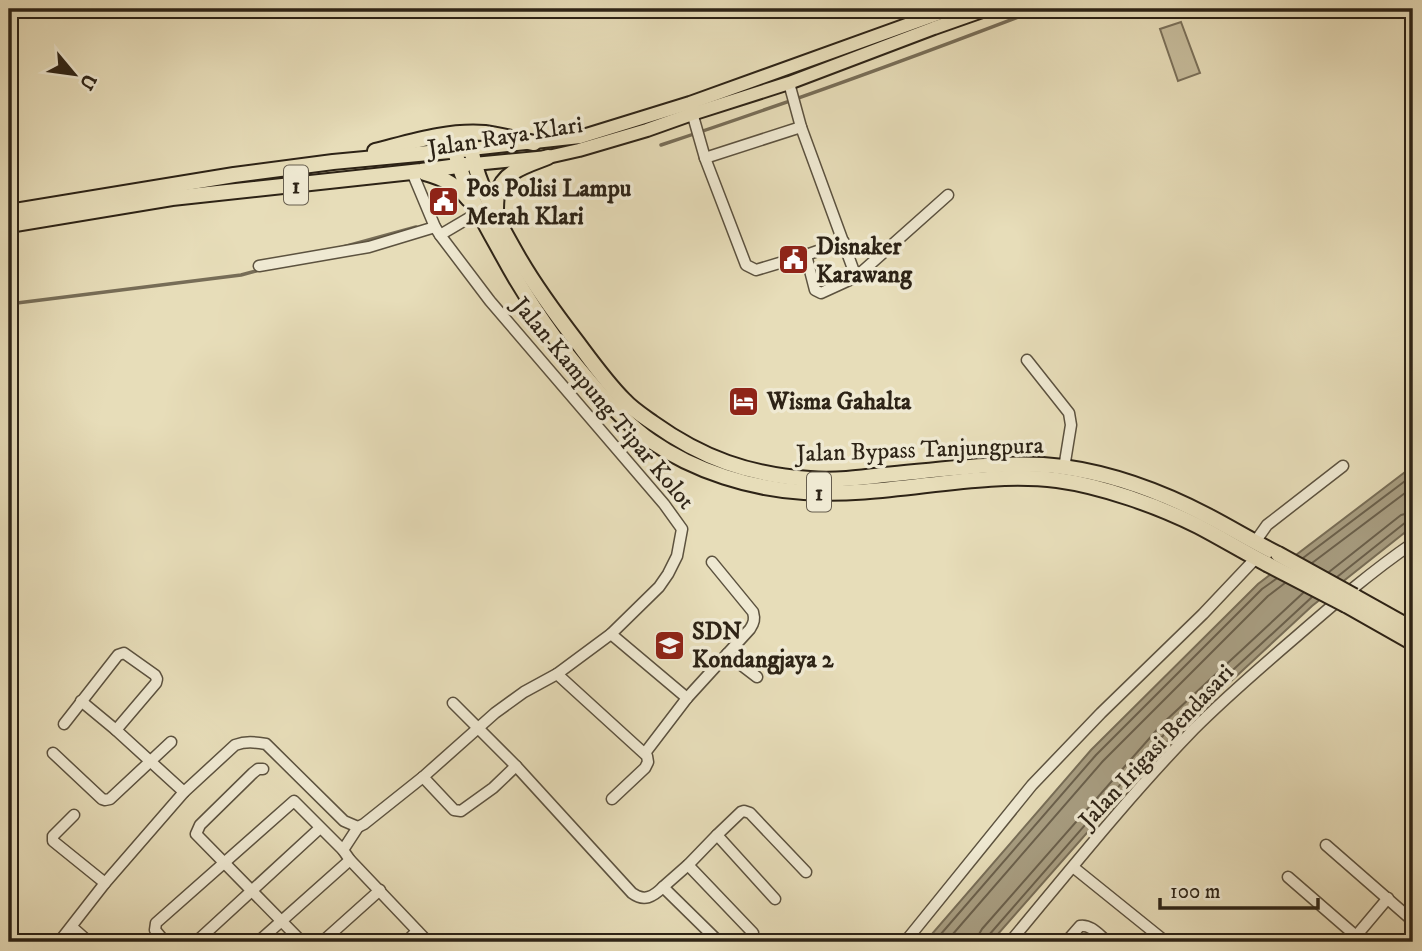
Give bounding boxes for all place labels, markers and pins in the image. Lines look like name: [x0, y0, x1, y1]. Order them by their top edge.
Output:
place label: Pos Polisi Lampu Merah Klari: [466, 174, 632, 232]
public building icon: Pos Polisi Lampu Merah Klari: [426, 185, 460, 219]
place label: Disnaker Karawang: [816, 232, 913, 290]
public building icon: Disnaker Karawang: [776, 243, 810, 277]
hotel icon: Wisma Gahalta: [727, 384, 761, 418]
place label: Wisma Gahalta: [766, 387, 912, 417]
place label: SDN Kondangjaya 2: [692, 617, 835, 675]
school or university icon: SDN Kondangjaya 2: [652, 628, 686, 662]

